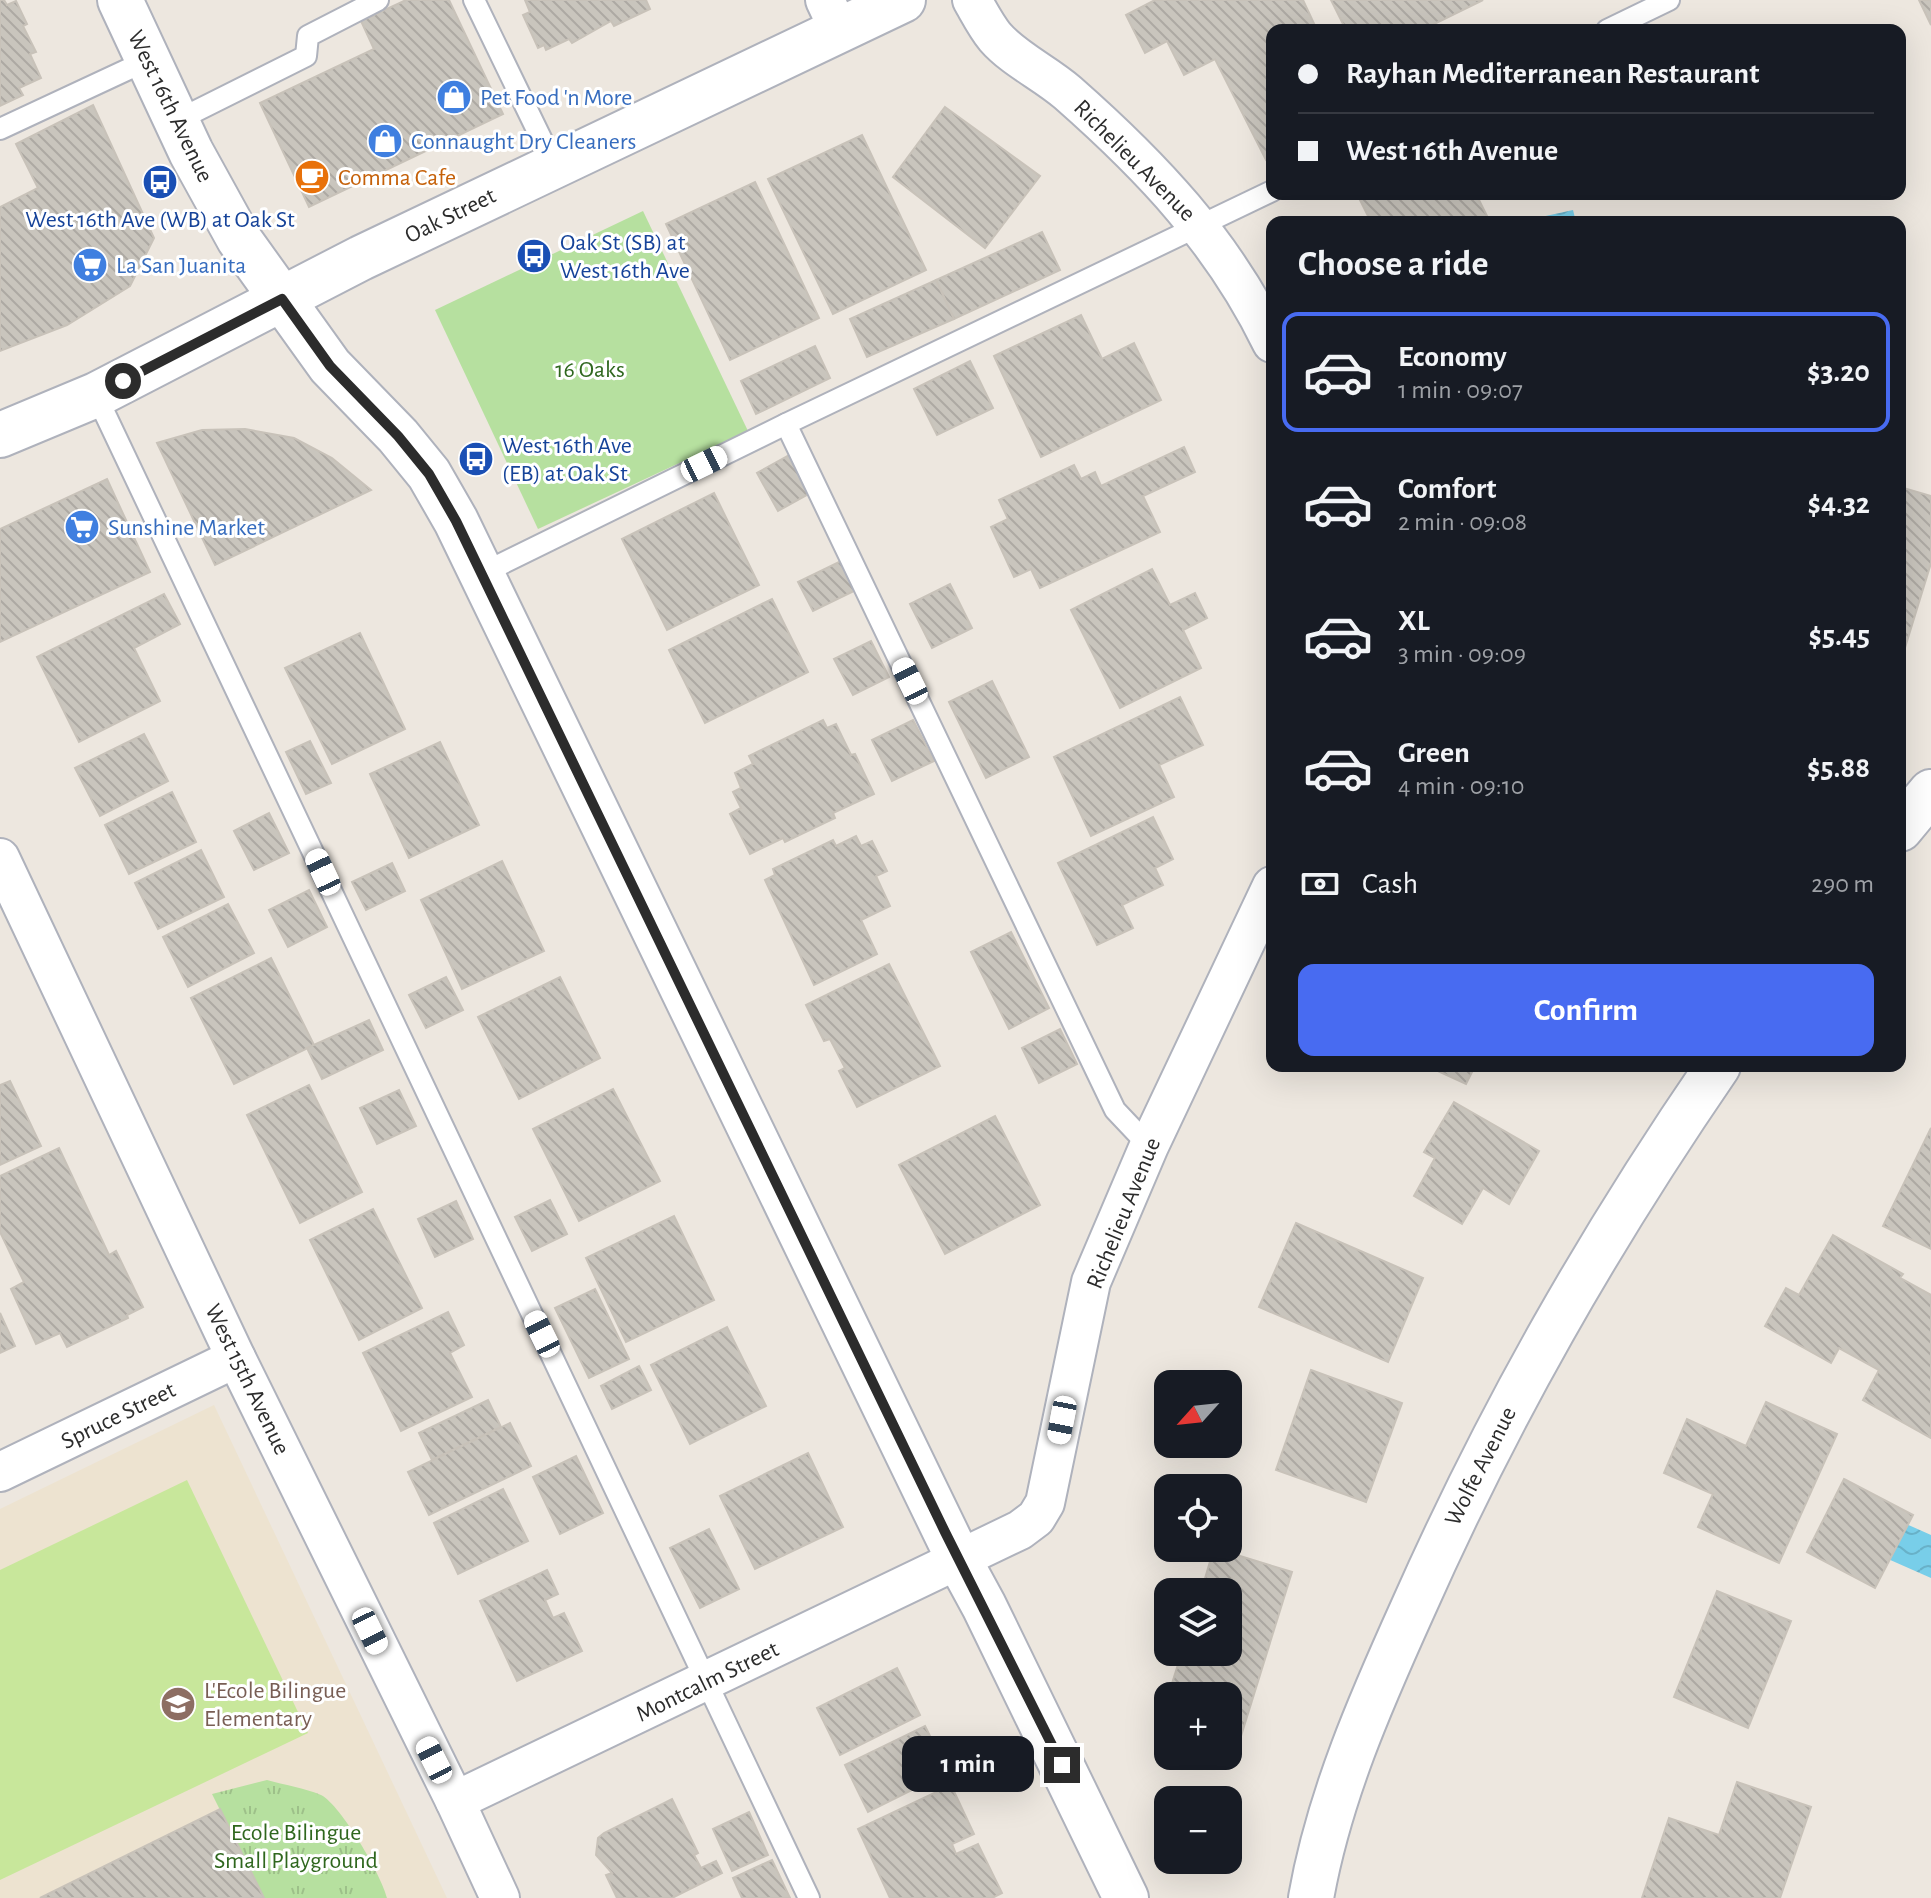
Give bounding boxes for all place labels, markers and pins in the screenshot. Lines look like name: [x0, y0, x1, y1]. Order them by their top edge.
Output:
shop icon: Pet Food 'n More: [435, 78, 473, 116]
place label: Pet Food 'n More: [480, 86, 632, 110]
shop icon: Connaught Dry Cleaners: [366, 122, 404, 160]
place label: Connaught Dry Cleaners: [411, 130, 636, 154]
cafe icon: Comma Cafe: [293, 158, 331, 196]
bus stop icon: West 16th Ave (WB) at Oak St: [141, 163, 179, 201]
place label: Comma Cafe: [338, 166, 456, 190]
place label: West 16th Ave (WB) at Oak St: [25, 208, 295, 232]
place label: Oak St (SB) at West 16th Ave: [560, 231, 690, 283]
bus stop icon: Oak St (SB) at West 16th Ave: [515, 237, 553, 275]
supermarket icon: La San Juanita: [71, 246, 109, 284]
place label: La San Juanita: [116, 254, 246, 278]
place label: West 16th Ave (EB) at Oak St: [502, 434, 632, 486]
bus stop icon: West 16th Ave (EB) at Oak St: [457, 440, 495, 478]
supermarket icon: Sunshine Market: [63, 508, 101, 546]
place label: Sunshine Market: [108, 516, 265, 540]
place label: L'Ecole Bilingue Elementary: [204, 1679, 346, 1731]
school or university icon: L'Ecole Bilingue Elementary: [159, 1685, 197, 1723]

